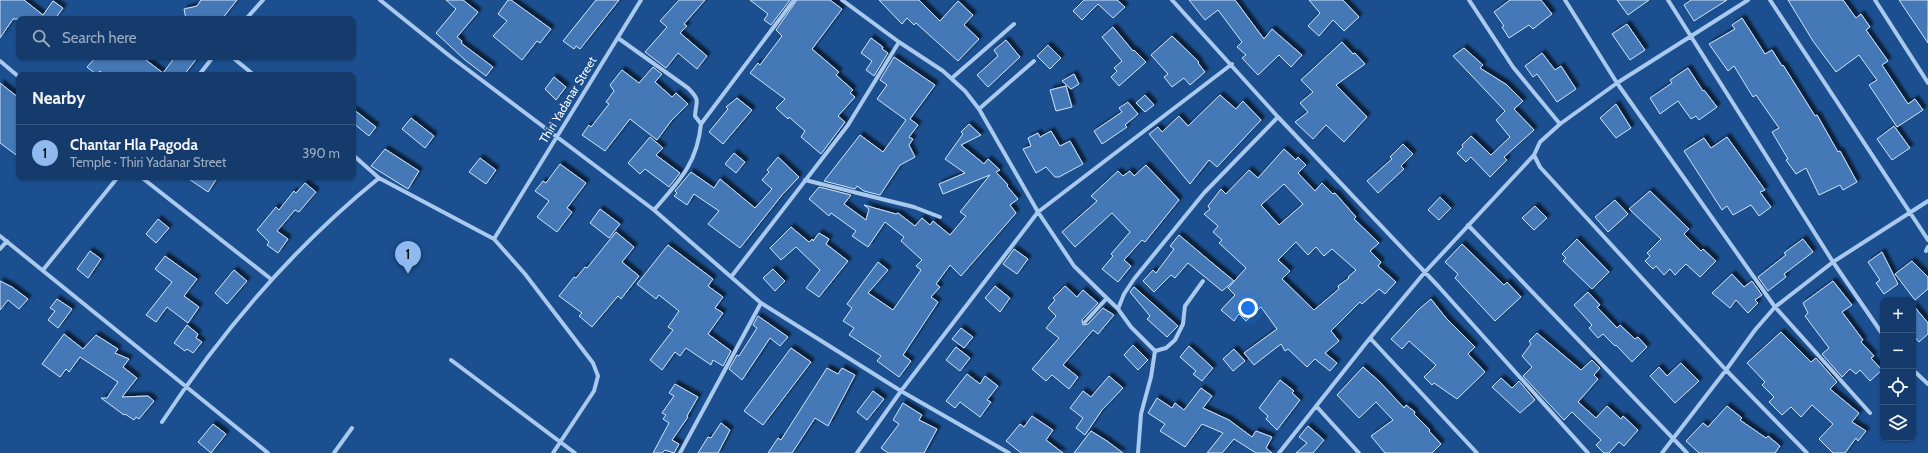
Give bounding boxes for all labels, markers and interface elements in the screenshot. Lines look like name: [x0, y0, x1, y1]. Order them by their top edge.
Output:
search box: [16, 16, 356, 60]
icon: search: [30, 27, 52, 49]
text: Search here: [62, 29, 137, 47]
street label: Thiri Yadanar Street: [536, 54, 599, 146]
text: Nearby: [32, 88, 85, 108]
text: Chantar Hla Pagoda: [70, 136, 198, 154]
text: 1: [43, 145, 47, 161]
text: 390 m: [302, 145, 340, 161]
text: Temple · Thiri Yadanar Street: [70, 154, 226, 170]
pin: 1: [395, 241, 421, 274]
map controls: [1880, 297, 1916, 441]
button: +: [1880, 297, 1916, 333]
your location: [1238, 298, 1258, 318]
button: −: [1880, 333, 1916, 369]
button: locate: [1880, 369, 1916, 405]
button: layers: [1880, 405, 1916, 441]

